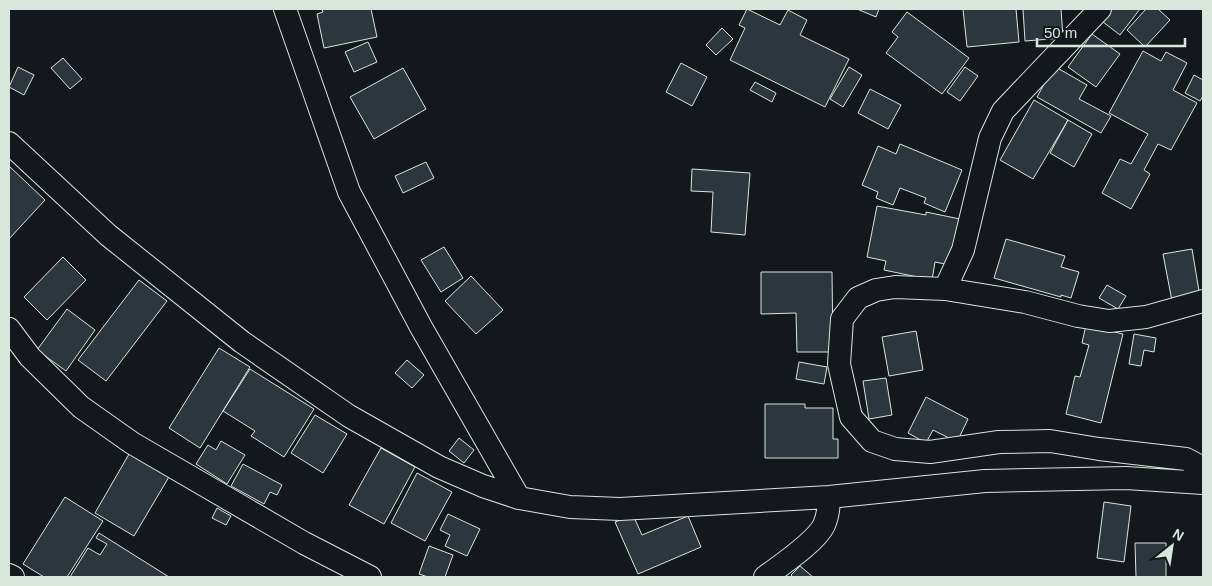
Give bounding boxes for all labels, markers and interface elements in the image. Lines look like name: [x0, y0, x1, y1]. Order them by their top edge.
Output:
scale bar: [1037, 15, 1184, 47]
text: 50 m: [1044, 24, 1077, 41]
north arrow: [1147, 521, 1197, 571]
text: N: [1170, 525, 1187, 544]

